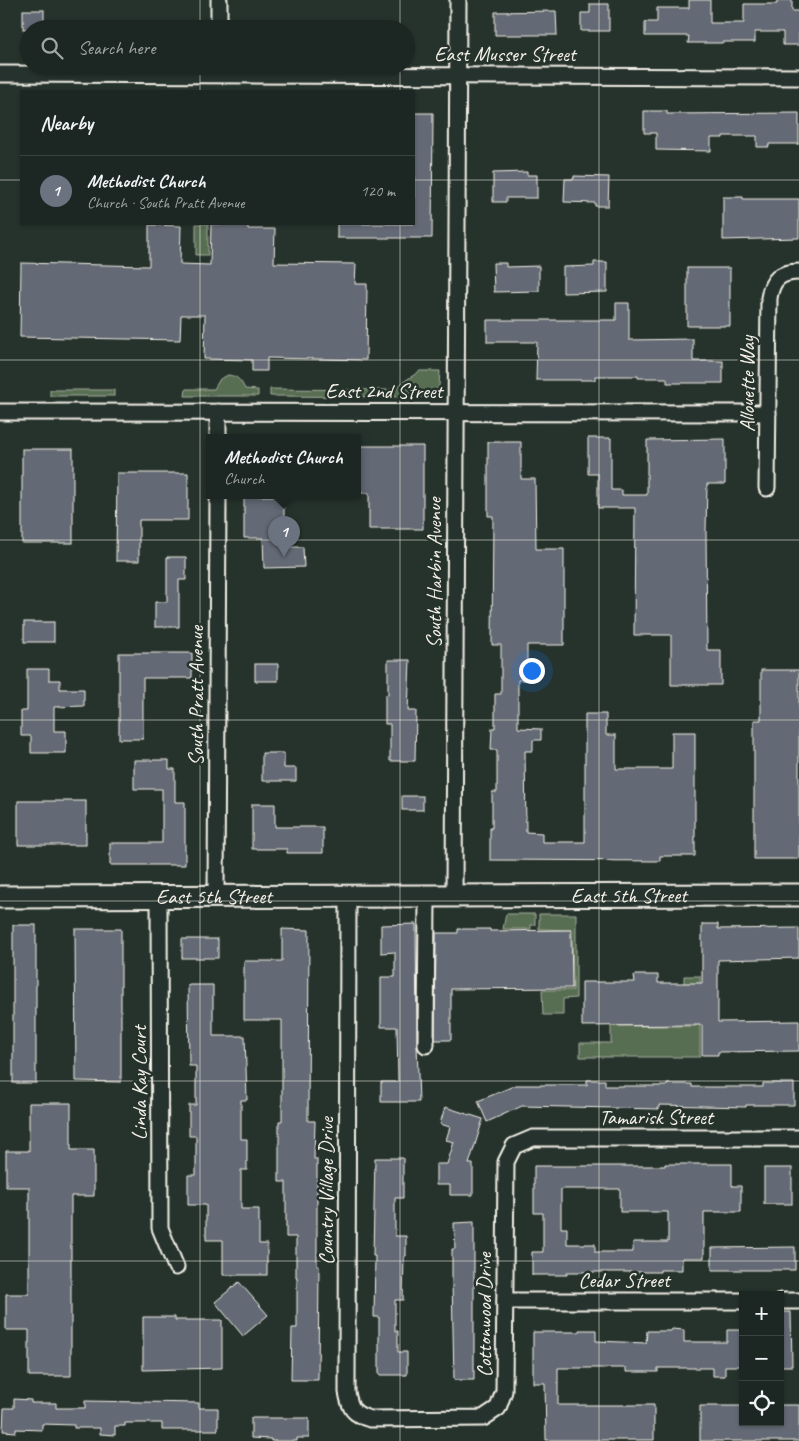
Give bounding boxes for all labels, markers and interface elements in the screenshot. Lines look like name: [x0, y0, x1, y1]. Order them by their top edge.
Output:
search box: [20, 20, 415, 75]
icon: search: [38, 34, 66, 62]
text: Search here: [78, 36, 155, 60]
street label: East Musser Street: [434, 41, 578, 67]
text: Nearby: [40, 110, 93, 136]
text: Methodist Church: [87, 169, 205, 193]
text: 1: [52, 181, 60, 201]
text: 120 m: [361, 181, 395, 201]
text: Church · South Pratt Avenue: [87, 193, 244, 213]
street label: Allouette Way: [734, 334, 760, 432]
street label: East 2nd Street: [325, 378, 445, 404]
popup: [206, 434, 361, 499]
text: Methodist Church: [224, 445, 343, 469]
text: Church: [224, 469, 264, 489]
street label: South Harbin Avenue: [421, 495, 447, 648]
pin: 1: [268, 516, 300, 557]
street label: South Pratt Avenue: [183, 625, 209, 766]
your location: [519, 658, 545, 684]
street label: East 5th Street: [571, 882, 689, 909]
street label: East 5th Street: [156, 883, 274, 910]
street label: Linda Kay Court: [126, 1024, 152, 1140]
street label: Tamarisk Street: [599, 1104, 715, 1130]
street label: Country Village Drive: [313, 1116, 339, 1265]
street label: Cottonwood Drive: [471, 1252, 497, 1377]
street label: Cedar Street: [578, 1267, 672, 1293]
map controls: [739, 1291, 784, 1426]
button: +: [739, 1291, 784, 1336]
button: −: [739, 1336, 784, 1381]
button: locate: [739, 1381, 784, 1426]

